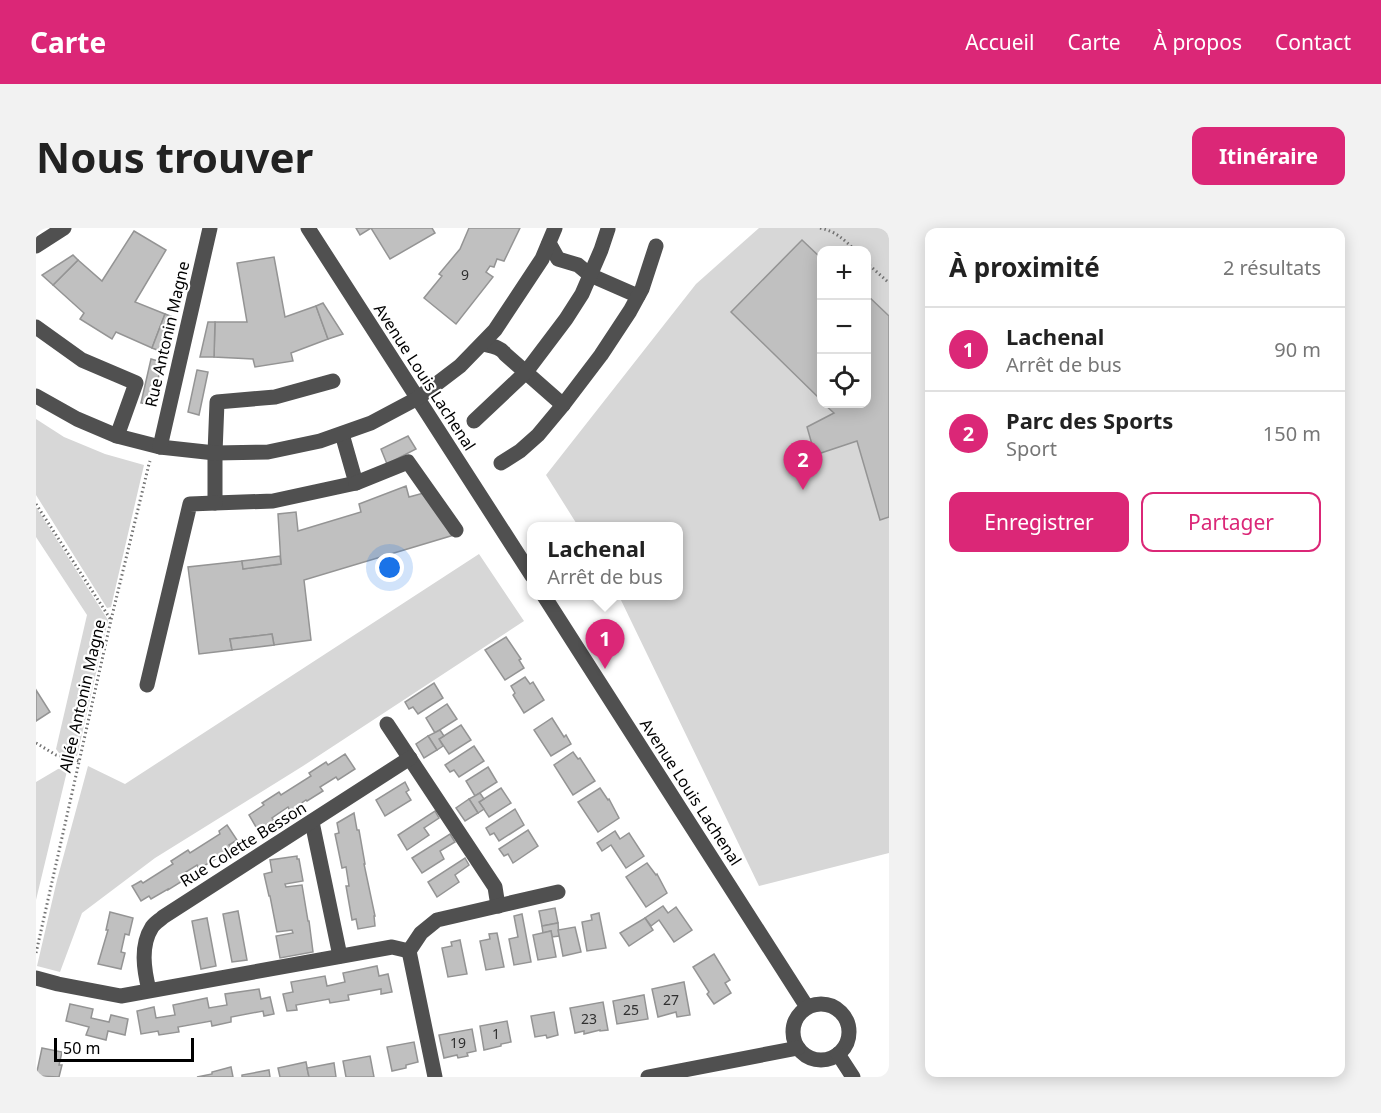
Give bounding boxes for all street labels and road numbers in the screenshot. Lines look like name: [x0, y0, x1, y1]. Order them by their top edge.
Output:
street label: Rue Antonin Magne: [140, 259, 194, 409]
street label: Avenue Louis Lachenal: [369, 299, 481, 455]
street label: Allée Antonin Magne: [54, 617, 110, 775]
street label: Avenue Louis Lachenal: [635, 714, 747, 870]
street label: Rue Colette Besson: [176, 796, 310, 892]

